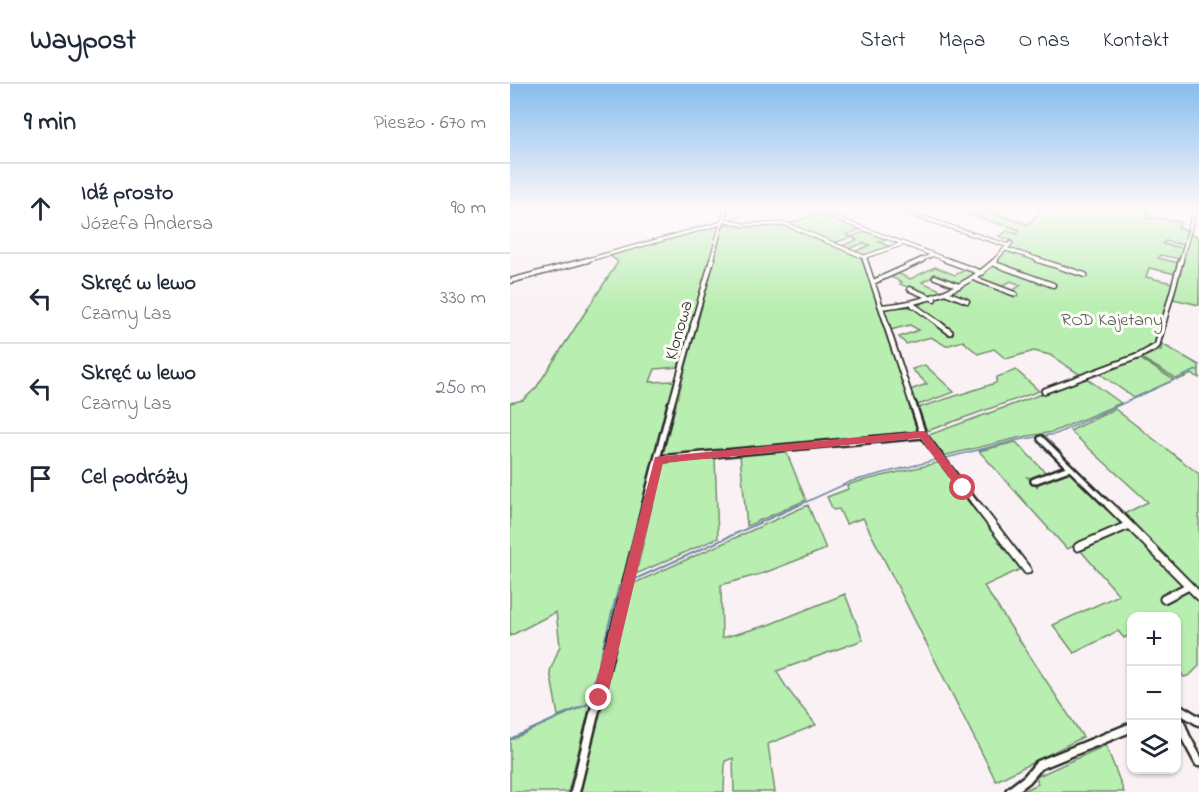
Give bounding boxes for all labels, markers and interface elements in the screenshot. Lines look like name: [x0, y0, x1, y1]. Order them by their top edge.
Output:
text: Waypost: [30, 21, 136, 62]
text: Start: [860, 26, 906, 56]
text: Mapa: [939, 26, 985, 56]
text: O nas: [1018, 26, 1070, 56]
text: Kontakt: [1103, 26, 1169, 56]
text: 9 min: [24, 104, 76, 142]
text: Pieszo · 670 m: [374, 109, 486, 138]
text: Idź prosto: [81, 178, 174, 210]
icon: ahead: [24, 192, 57, 225]
text: 90 m: [451, 194, 486, 223]
text: Józefa Andersa: [81, 210, 213, 239]
text: Skręć w lewo: [81, 268, 196, 300]
icon: left: [24, 282, 57, 315]
text: 330 m: [440, 284, 486, 313]
street label: Klonowa: [659, 298, 701, 363]
text: Czarny Las: [81, 300, 172, 329]
park label: ROD Kajetany: [1061, 308, 1163, 334]
text: Skręć w lewo: [81, 358, 196, 390]
icon: left: [24, 372, 57, 405]
text: 250 m: [435, 374, 486, 403]
text: Czarny Las: [81, 390, 172, 419]
icon: arrive: [24, 462, 57, 495]
text: Cel podróży: [81, 462, 188, 494]
route start: [949, 474, 975, 500]
map controls: [1127, 612, 1181, 774]
button: +: [1127, 612, 1181, 666]
button: −: [1127, 666, 1181, 720]
route end: [585, 684, 611, 710]
button: layers: [1127, 720, 1181, 774]

